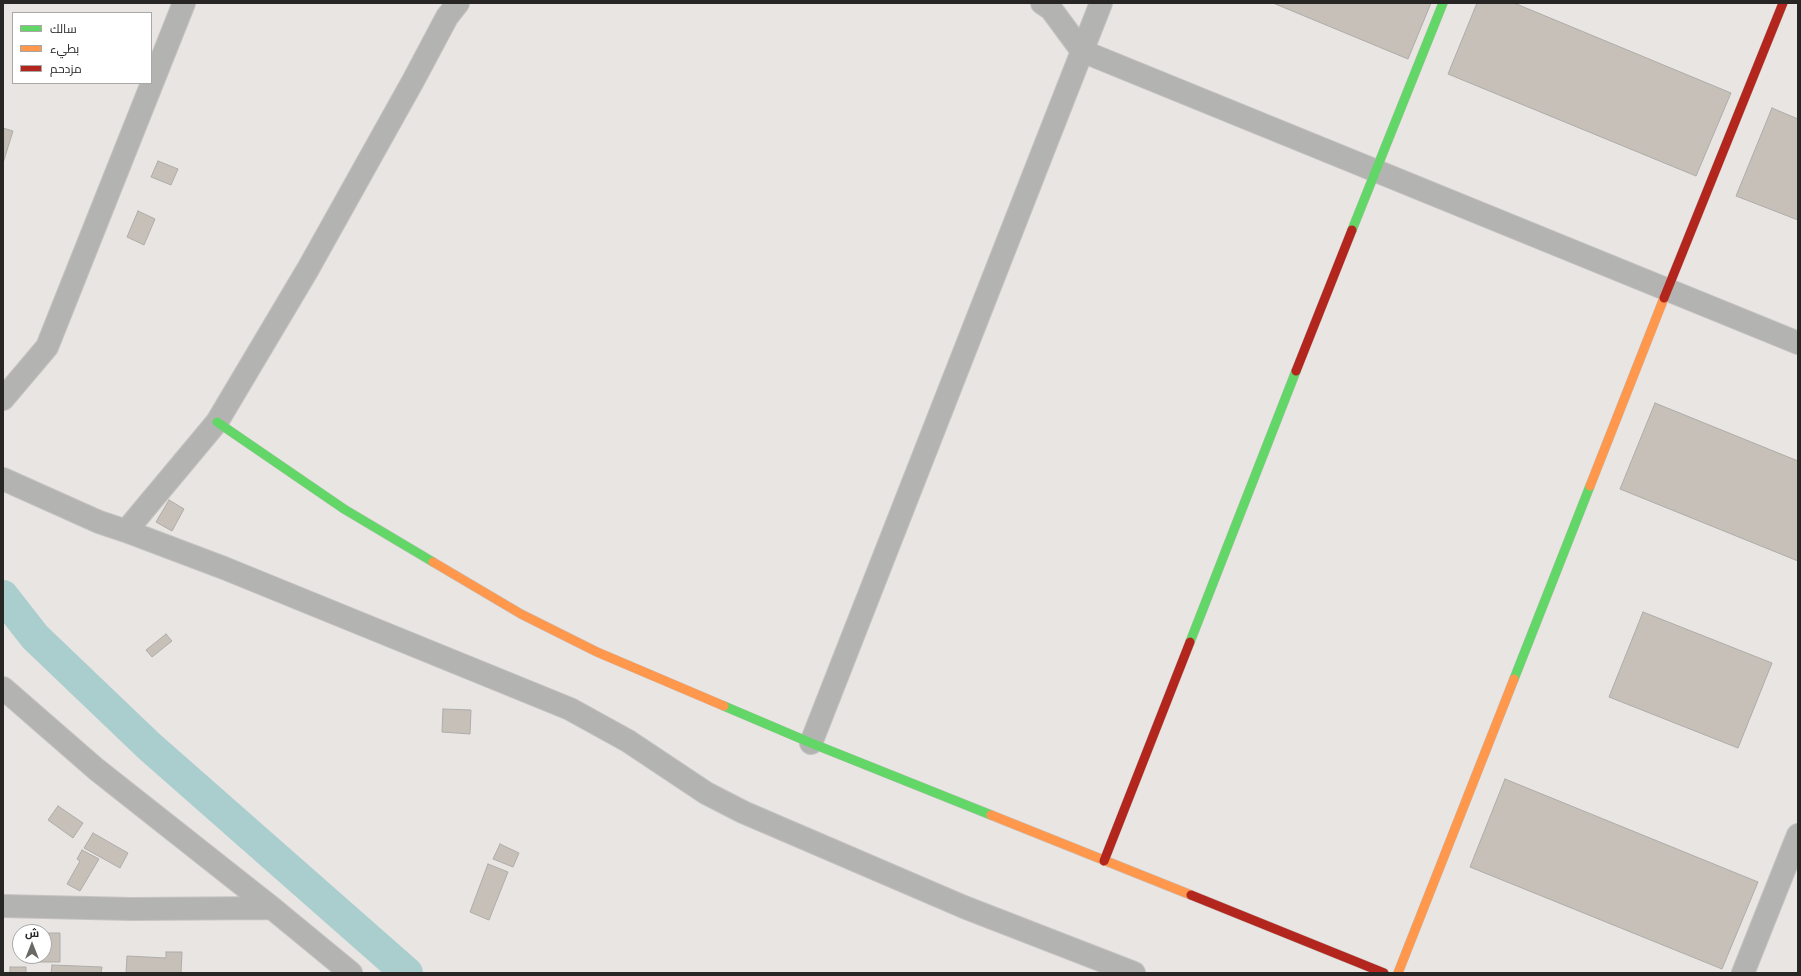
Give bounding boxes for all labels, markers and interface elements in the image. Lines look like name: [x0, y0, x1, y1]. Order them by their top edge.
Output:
legend: [12, 12, 152, 84]
text: سالك: [50, 21, 77, 35]
text: بطيء: [50, 41, 79, 55]
text: مزدحم: [50, 61, 82, 75]
north arrow: [12, 924, 52, 964]
text: ش: [25, 926, 39, 939]

